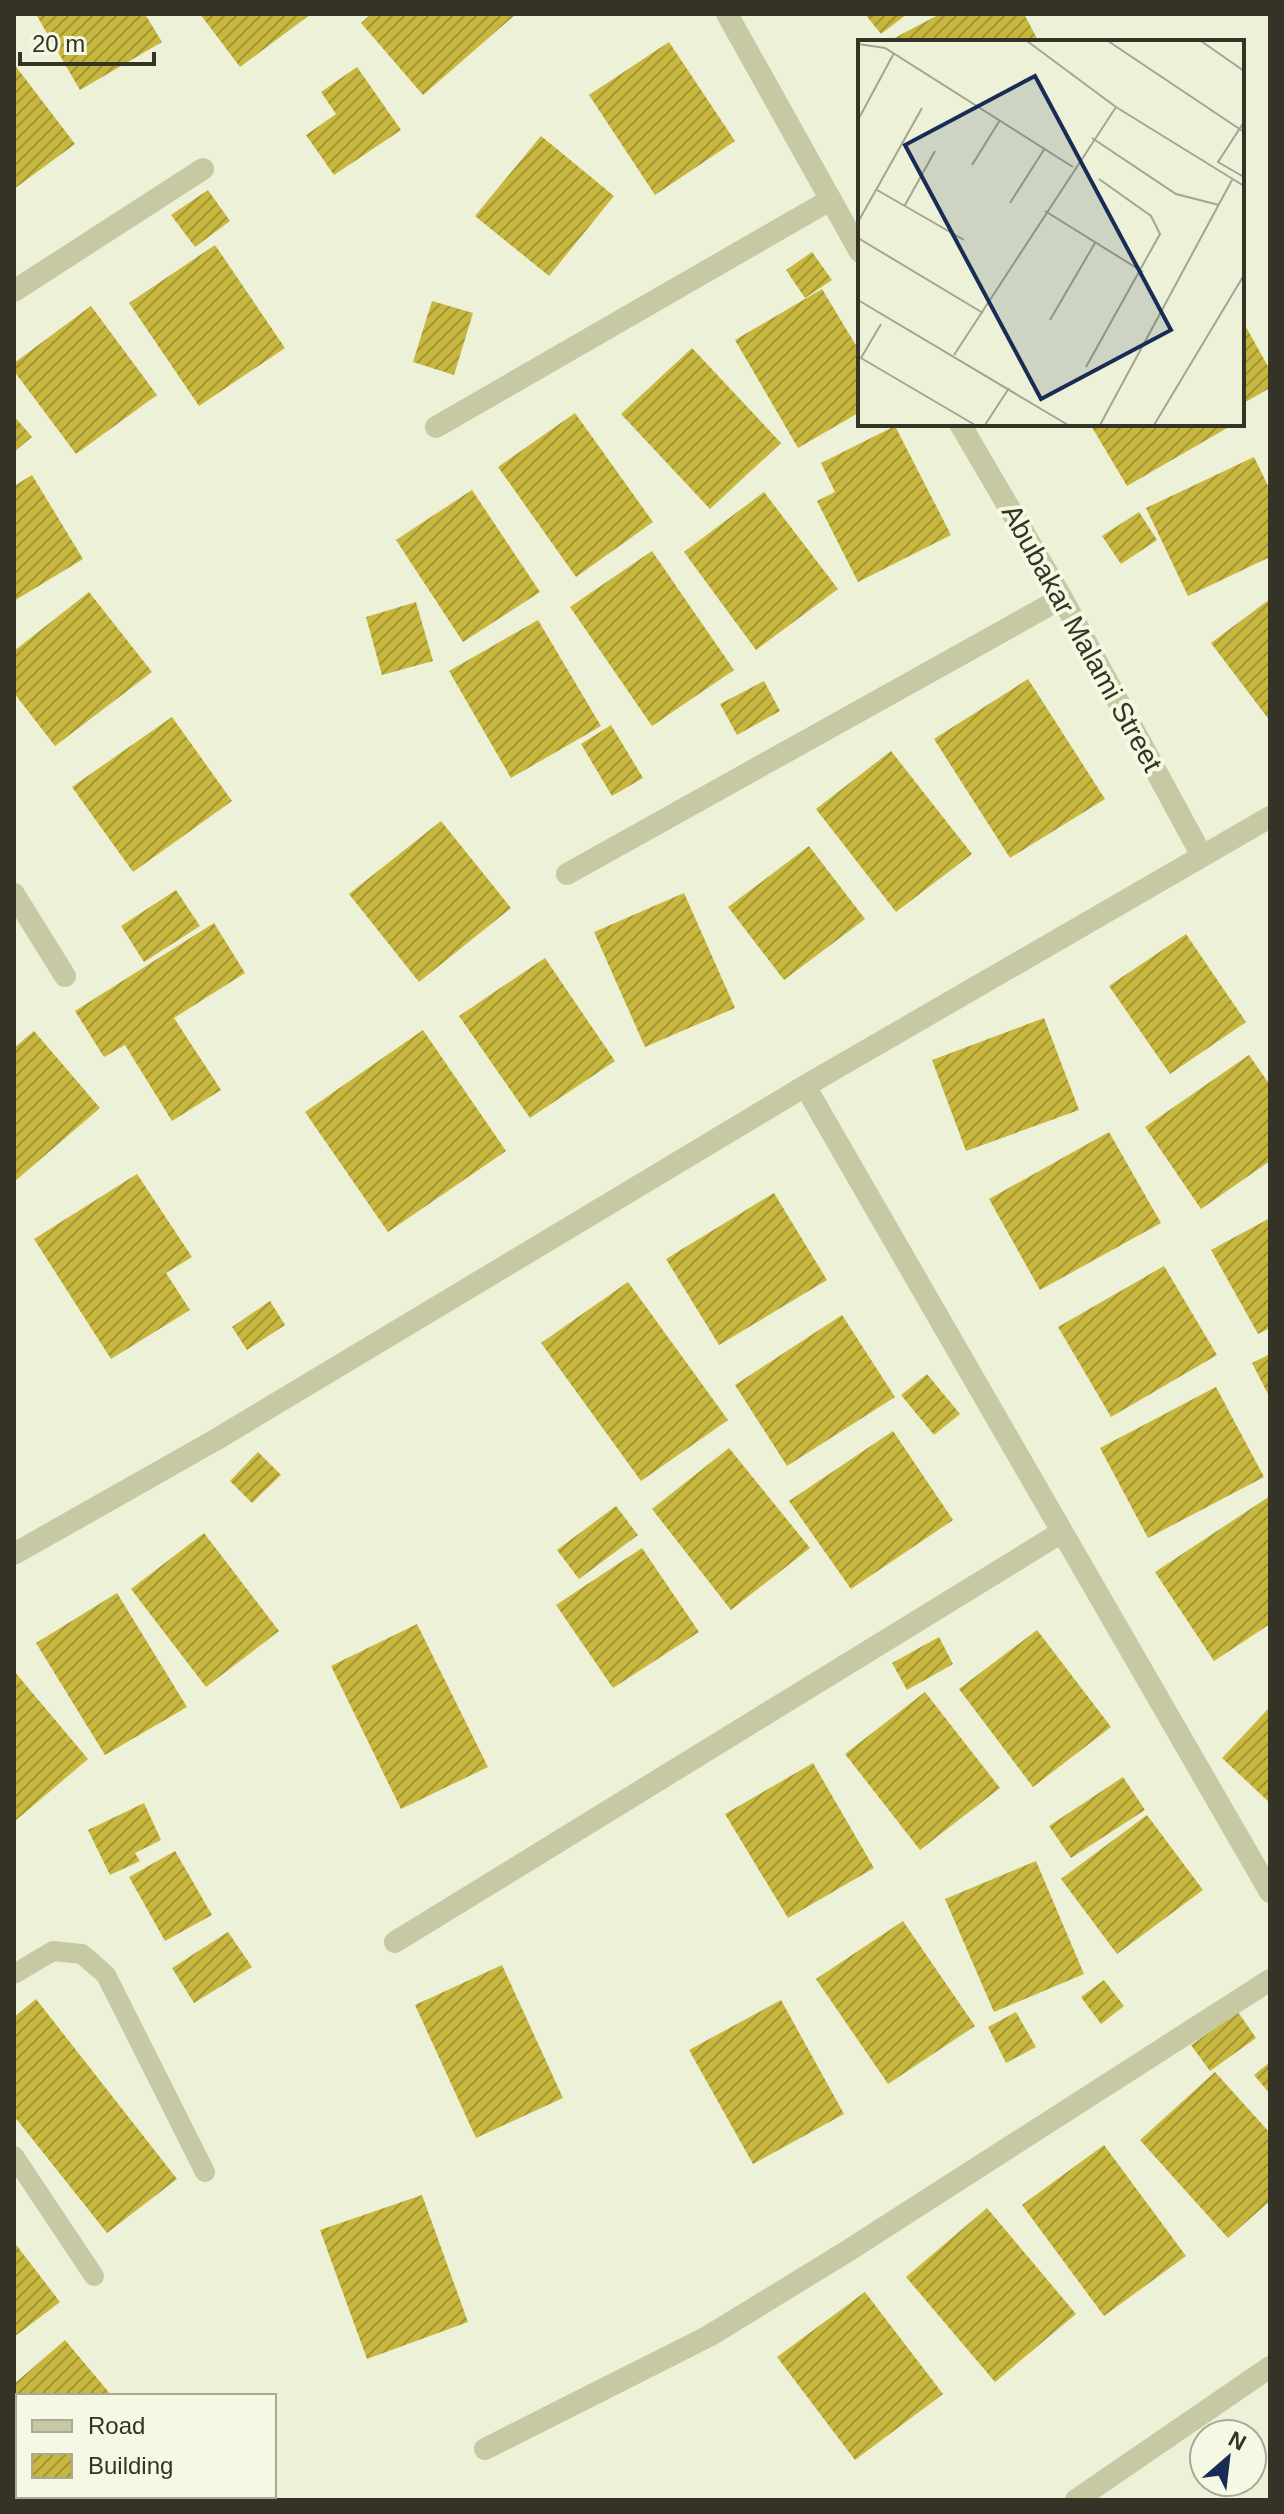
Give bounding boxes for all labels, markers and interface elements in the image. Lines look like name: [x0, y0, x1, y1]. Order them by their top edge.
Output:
scale bar: [20, 16, 154, 66]
text: 20 m: [32, 30, 85, 57]
inset map: [858, 40, 1244, 426]
street label: Abubakar Malami Street: [996, 499, 1168, 777]
legend: [16, 2394, 276, 2498]
text: Road: [88, 2412, 145, 2439]
north arrow: [1188, 2418, 1268, 2498]
text: N: [1224, 2426, 1250, 2456]
text: Building: [88, 2452, 173, 2479]

